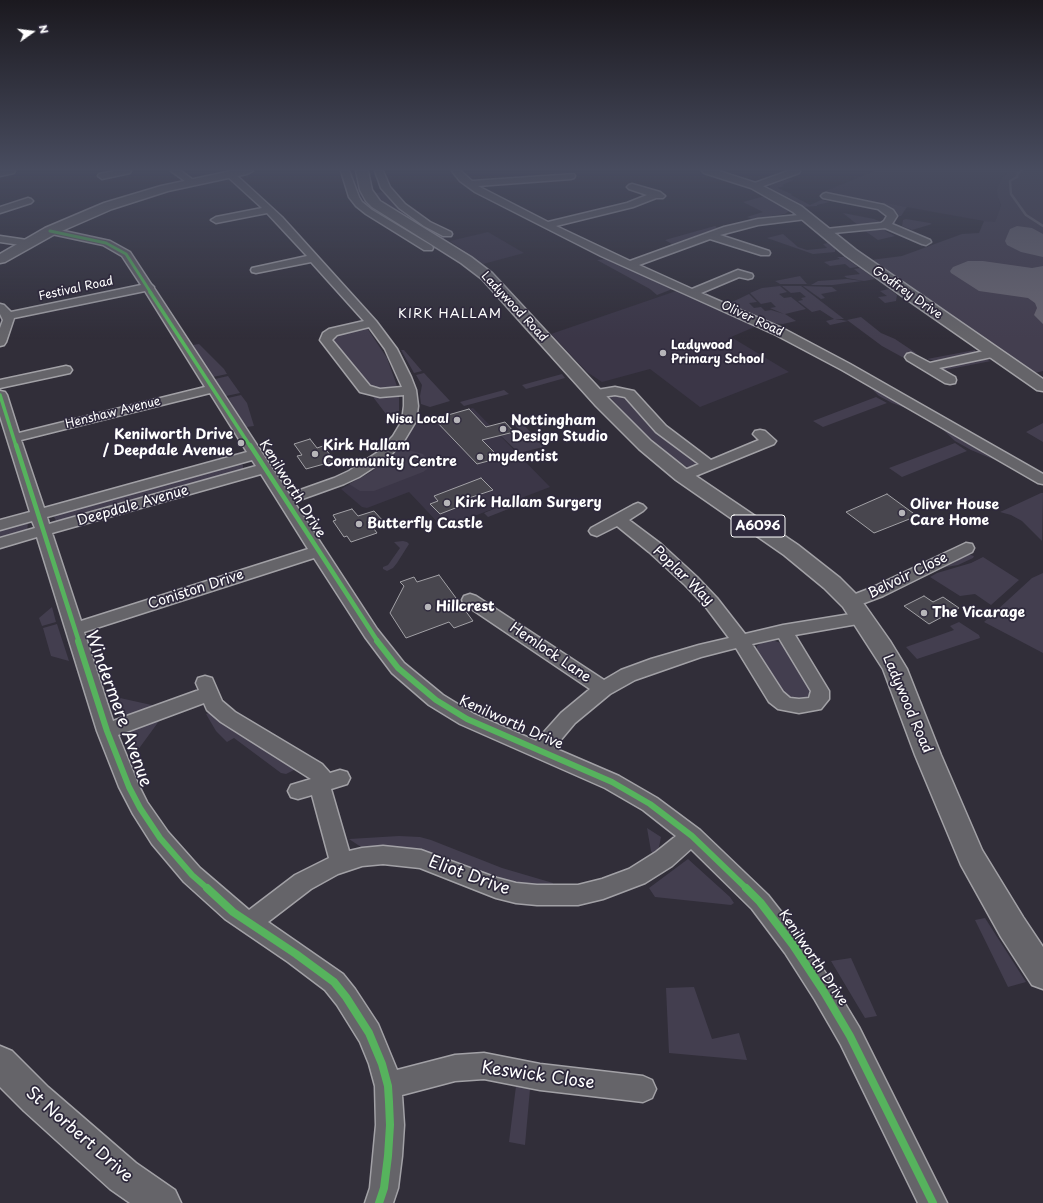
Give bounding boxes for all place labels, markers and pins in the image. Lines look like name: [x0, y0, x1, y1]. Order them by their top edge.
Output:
place label: Ladywood Primary School: [671, 339, 764, 367]
marker: Ladywood Primary School: [658, 348, 668, 358]
place label: Nisa Local: [386, 413, 449, 427]
place label: Nottingham Design Studio: [511, 413, 608, 446]
marker: Nisa Local: [452, 415, 462, 425]
marker: Nottingham Design Studio: [498, 424, 508, 434]
place label: Kenilworth Drive / Deepdale Avenue: [103, 427, 233, 460]
marker: Kenilworth Drive / Deepdale Avenue: [236, 438, 246, 448]
place label: Kirk Hallam Community Centre: [323, 438, 457, 470]
marker: Kirk Hallam Community Centre: [310, 449, 320, 459]
place label: mydentist: [488, 449, 558, 465]
marker: mydentist: [475, 452, 485, 462]
place label: Kirk Hallam Surgery: [455, 495, 602, 511]
place label: Oliver House Care Home: [910, 497, 999, 530]
marker: Kirk Hallam Surgery: [442, 498, 452, 508]
marker: Oliver House Care Home: [897, 508, 907, 518]
place label: Butterfly Castle: [367, 516, 483, 532]
marker: Butterfly Castle: [354, 519, 364, 529]
place label: Hillcrest: [436, 599, 495, 615]
marker: Hillcrest: [423, 602, 433, 612]
place label: The Vicarage: [932, 605, 1025, 621]
marker: The Vicarage: [919, 608, 929, 618]

